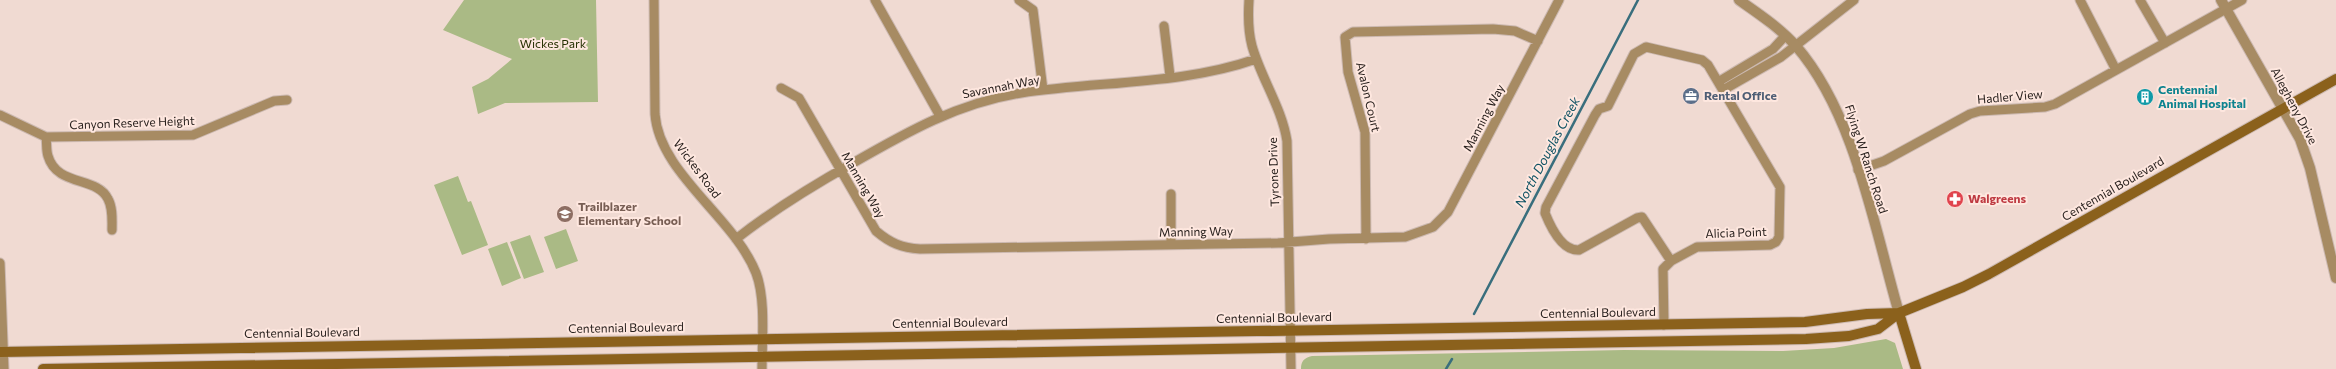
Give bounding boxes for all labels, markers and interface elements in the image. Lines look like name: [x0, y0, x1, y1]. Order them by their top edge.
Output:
park label: Wickes Park: [520, 36, 587, 50]
street label: Avalon Court: [1354, 60, 1384, 133]
street label: Allegheny Drive: [2269, 65, 2321, 146]
street label: Savannah Way: [961, 72, 1041, 100]
street label: Manning Way: [1460, 82, 1507, 154]
place label: Centennial Animal Hospital: [2158, 82, 2246, 110]
office icon: Rental Office: [1681, 86, 1701, 106]
street label: Hadler View: [1977, 86, 2044, 106]
building icon: Centennial Animal Hospital: [2135, 87, 2155, 107]
place label: Rental Office: [1704, 88, 1777, 102]
water label: North Douglas Creek: [1511, 93, 1583, 210]
street label: Flying W Ranch Road: [1843, 102, 1891, 215]
street label: Canyon Reserve Height: [69, 113, 195, 131]
street label: Wickes Road: [671, 136, 724, 200]
street label: Tyrone Drive: [1265, 137, 1281, 207]
street label: Manning Way: [839, 149, 888, 220]
street label: Centennial Boulevard: [2059, 153, 2166, 223]
pharmacy icon: Walgreens: [1945, 189, 1965, 209]
place label: Walgreens: [1968, 191, 2026, 205]
place label: Trailblazer Elementary School: [578, 199, 681, 227]
school or university icon: Trailblazer Elementary School: [555, 204, 575, 224]
street label: Manning Way: [1159, 223, 1233, 239]
street label: Alicia Point: [1705, 224, 1767, 240]
street label: Centennial Boulevard: [1540, 304, 1656, 320]
street label: Centennial Boulevard: [1216, 309, 1332, 325]
street label: Centennial Boulevard: [892, 314, 1008, 330]
street label: Centennial Boulevard: [568, 319, 684, 335]
street label: Centennial Boulevard: [244, 324, 360, 340]

